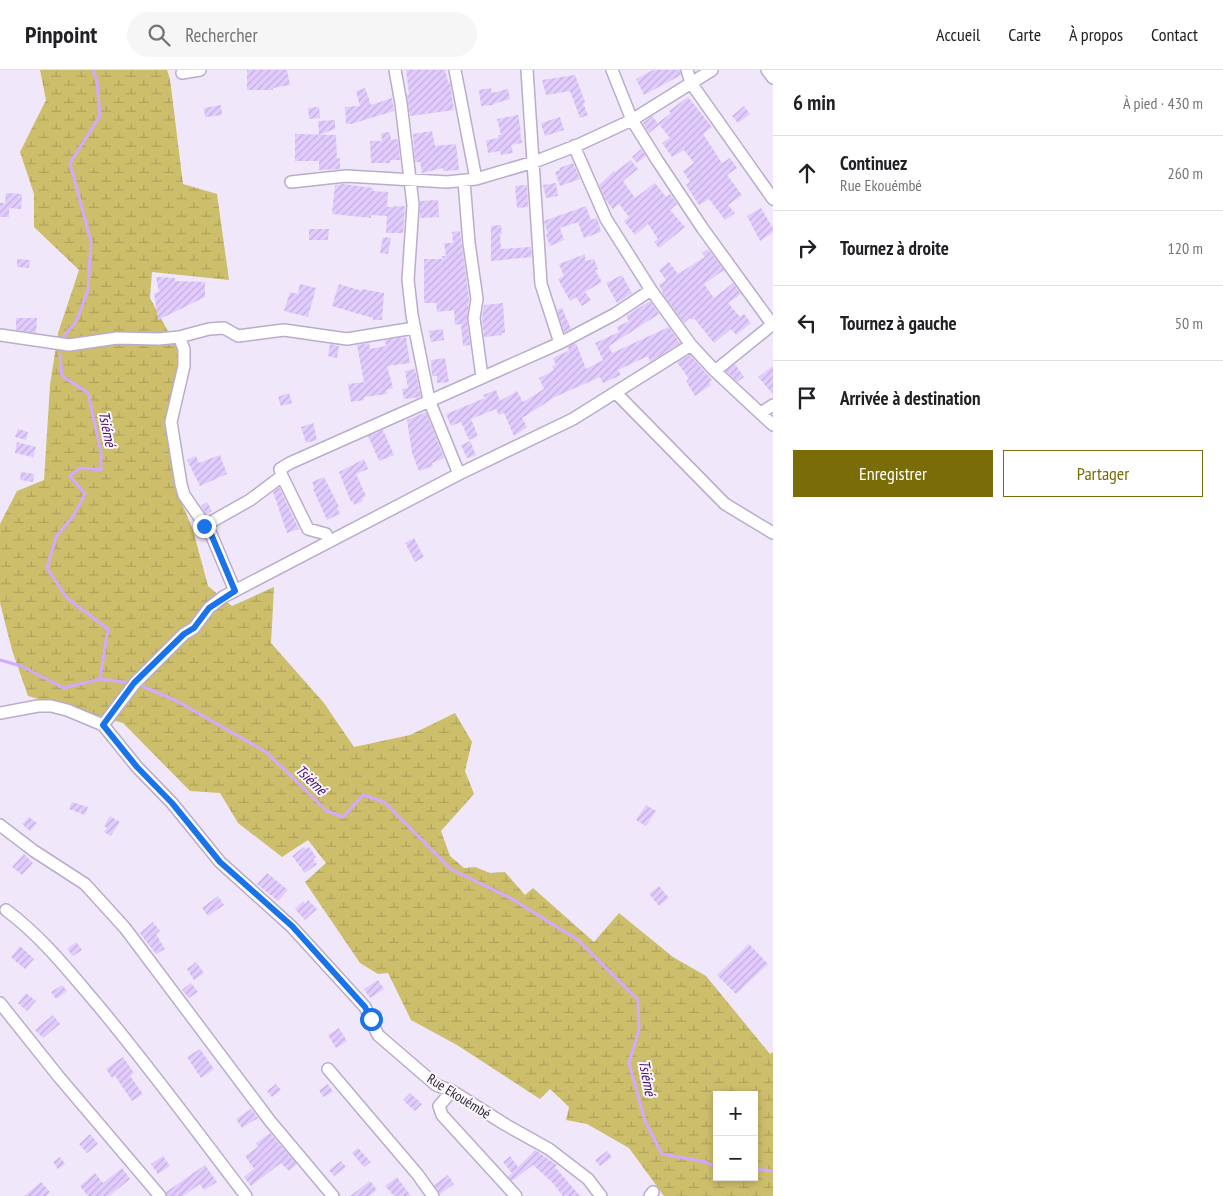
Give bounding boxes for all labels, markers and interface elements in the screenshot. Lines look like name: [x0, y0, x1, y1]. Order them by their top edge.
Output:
search box: [127, 12, 477, 57]
text: Pinpoint: [25, 19, 97, 50]
icon: search: [145, 21, 173, 49]
text: Rechercher: [185, 23, 258, 47]
text: Accueil: [936, 23, 980, 46]
text: Carte: [1008, 23, 1041, 46]
text: À propos: [1069, 23, 1123, 46]
text: Contact: [1151, 23, 1198, 46]
text: 6 min: [793, 89, 835, 116]
text: À pied · 430 m: [1123, 93, 1203, 113]
text: Continuez: [840, 151, 907, 175]
icon: ahead: [793, 159, 821, 187]
text: 260 m: [1168, 163, 1203, 183]
text: Rue Ekouémbé: [840, 175, 922, 195]
icon: right: [793, 234, 821, 262]
text: Tournez à droite: [840, 236, 949, 260]
text: 120 m: [1168, 238, 1203, 258]
icon: left: [793, 309, 821, 337]
text: Tournez à gauche: [840, 311, 957, 335]
text: 50 m: [1175, 313, 1203, 333]
icon: arrive: [793, 384, 821, 412]
text: Arrivée à destination: [840, 386, 981, 410]
water label: Tsiémé: [94, 409, 121, 450]
button: Enregistrer: [793, 450, 993, 497]
button: Partager: [1003, 450, 1203, 497]
route end: [193, 515, 216, 538]
water label: Tsiémé: [292, 760, 332, 800]
route start: [360, 1008, 383, 1031]
water label: Tsiémé: [635, 1058, 661, 1099]
street label: Rue Ekouémbé: [424, 1069, 494, 1123]
map controls: [713, 1091, 758, 1181]
button: +: [713, 1091, 758, 1136]
button: −: [713, 1136, 758, 1181]

